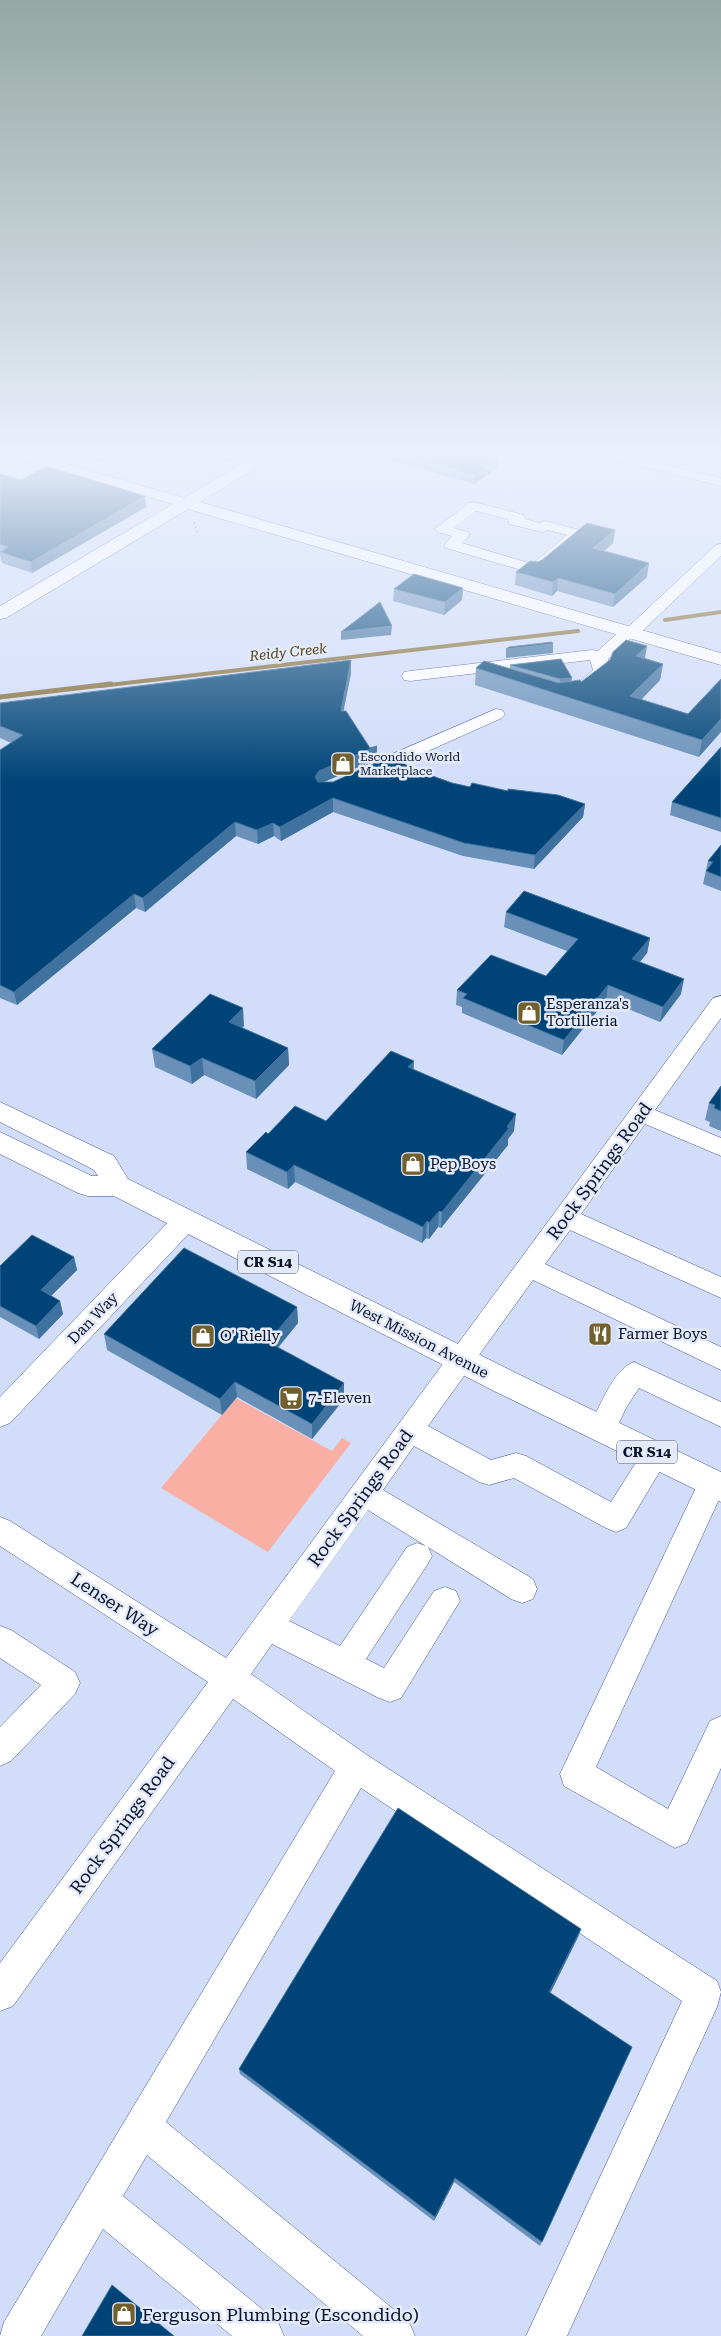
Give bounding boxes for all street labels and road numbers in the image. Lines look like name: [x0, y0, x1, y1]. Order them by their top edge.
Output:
street label: Rock Springs Road: [542, 1098, 656, 1244]
road number: CR S14: [238, 1250, 298, 1274]
street label: Dan Way: [64, 1288, 122, 1347]
street label: West Mission Avenue: [346, 1296, 492, 1382]
street label: Rock Springs Road: [303, 1425, 417, 1571]
road number: CR S14: [617, 1440, 677, 1464]
street label: Lenser Way: [67, 1568, 163, 1640]
street label: Rock Springs Road: [65, 1752, 179, 1898]

